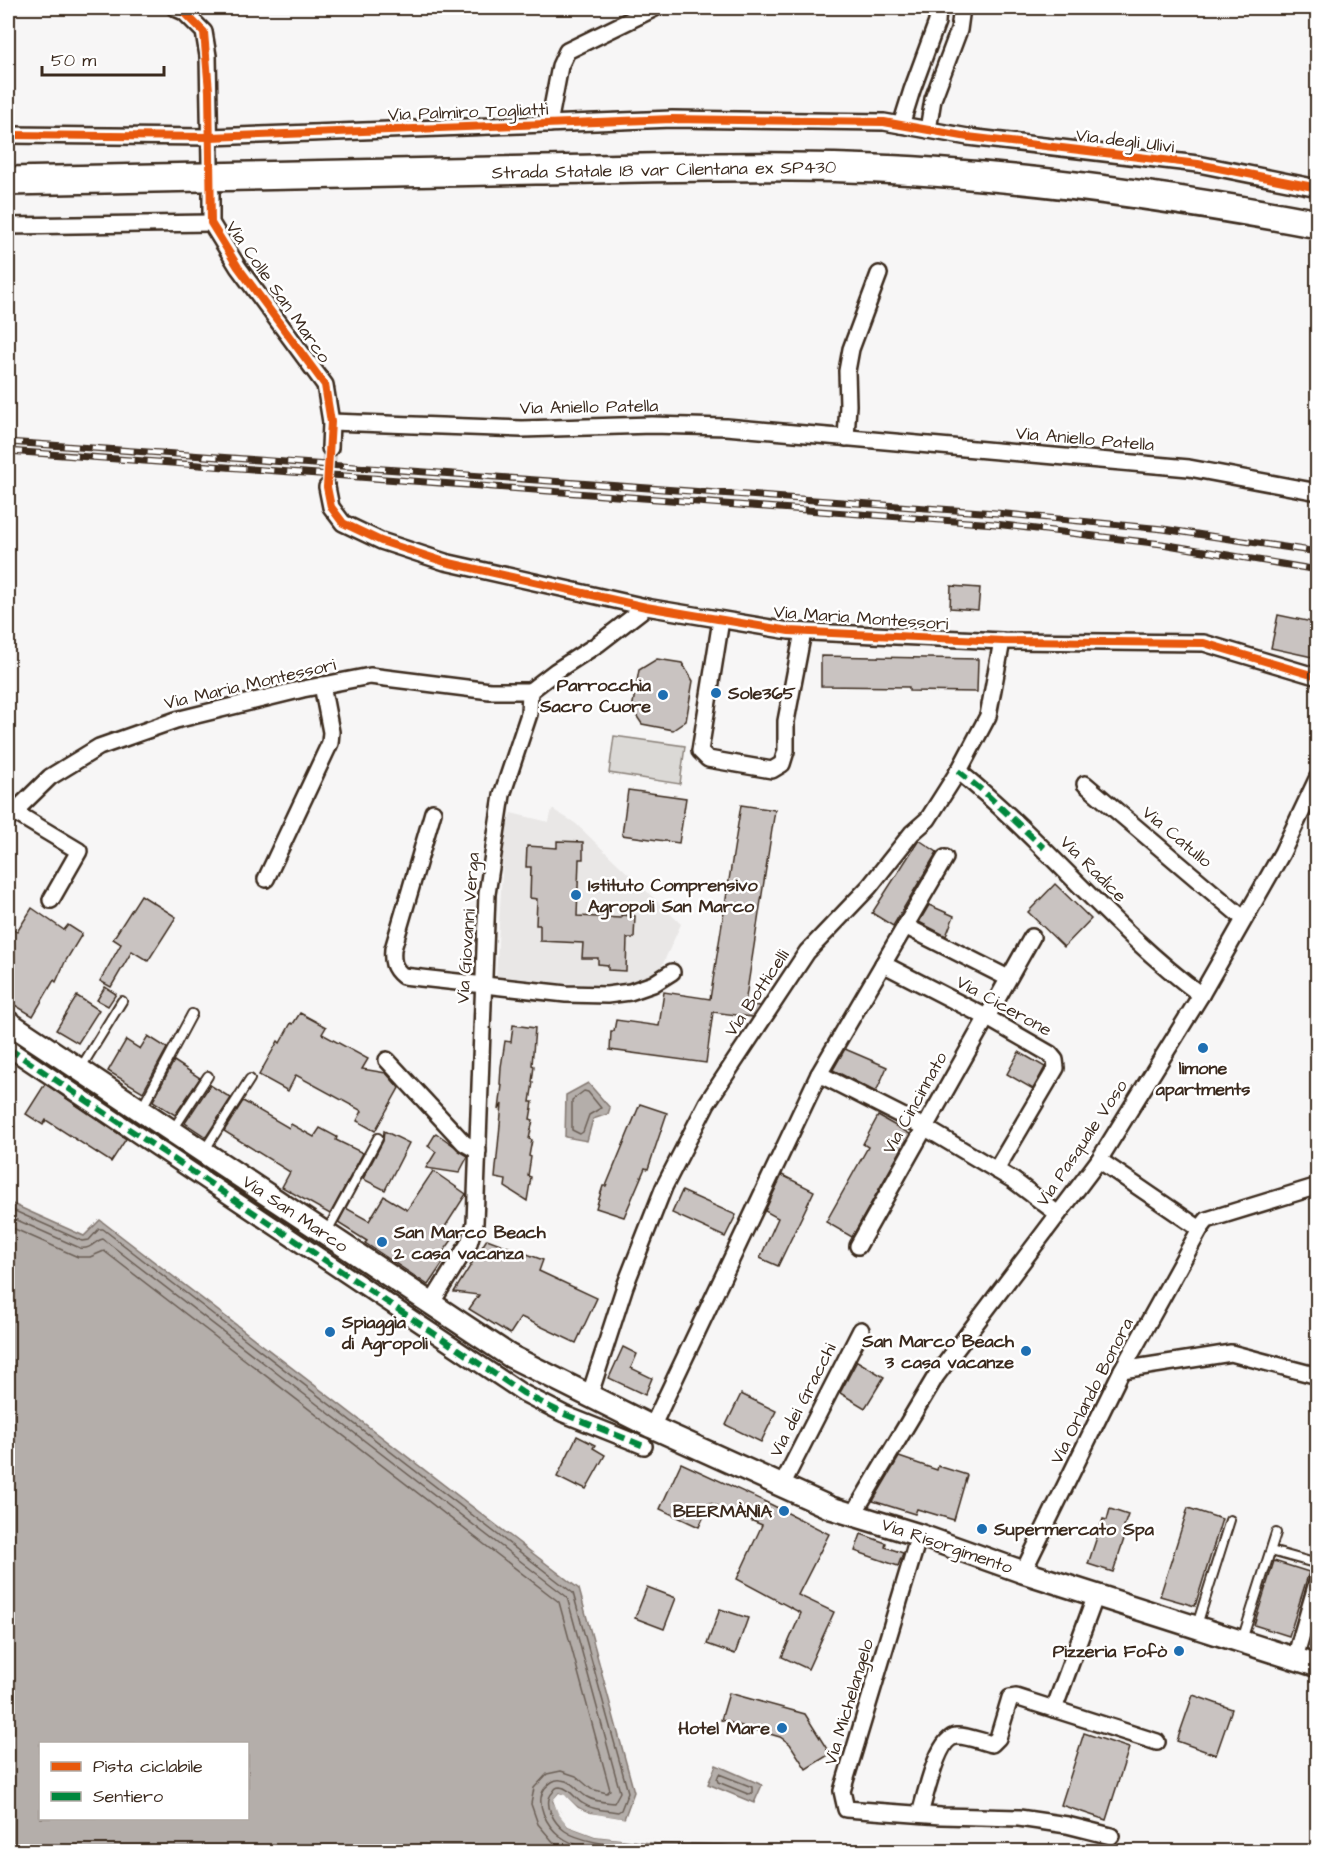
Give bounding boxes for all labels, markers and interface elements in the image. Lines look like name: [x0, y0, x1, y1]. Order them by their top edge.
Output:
scale bar: [42, 39, 164, 77]
text: 50 m: [51, 48, 96, 73]
street label: Via Palmiro Togliatti: [387, 97, 549, 128]
street label: Via degli Ulivi: [1074, 123, 1176, 160]
street label: Strada Statale 18 var Cilentana ex SP430: [491, 154, 837, 186]
street label: Via Colle San Marco: [219, 216, 337, 368]
street label: Via Aniello Patella: [519, 393, 659, 421]
street label: Via Aniello Patella: [1015, 420, 1155, 458]
street label: Via Maria Montessori: [773, 599, 950, 637]
street label: Via Maria Montessori: [162, 652, 338, 716]
place label: Parrocchia Sacro Cuore: [539, 673, 652, 719]
place label: Sole365: [727, 681, 796, 706]
marker: Sole365: [709, 686, 723, 700]
marker: Parrocchia Sacro Cuore: [656, 688, 670, 702]
street label: Via Catullo: [1137, 800, 1217, 874]
street label: Via Radice: [1054, 830, 1132, 908]
street label: Via Giovanni Verga: [450, 852, 487, 1005]
place label: Istituto Comprensivo Agropoli San Marco: [588, 873, 758, 920]
marker: Istituto Comprensivo Agropoli San Marco: [569, 888, 583, 902]
street label: Via Botticelli: [719, 944, 796, 1041]
street label: Via Cicerone: [952, 969, 1057, 1043]
marker: limone apartments: [1196, 1041, 1210, 1055]
street label: Via Cincinnato: [877, 1047, 953, 1159]
place label: limone apartments: [1155, 1056, 1250, 1102]
street label: Via Pasquale Voso: [1030, 1075, 1134, 1211]
street label: Via San Marco: [237, 1169, 353, 1259]
place label: San Marco Beach 2 casa vacanza: [393, 1220, 547, 1266]
marker: San Marco Beach 2 casa vacanza: [375, 1235, 389, 1249]
place label: Spiaggia di Agropoli: [341, 1310, 428, 1357]
street label: Via Orlando Bonora: [1044, 1314, 1140, 1468]
marker: Spiaggia di Agropoli: [323, 1325, 337, 1339]
place label: San Marco Beach 3 casa vacanze: [861, 1329, 1015, 1375]
street label: Via dei Gracchi: [763, 1338, 843, 1461]
marker: San Marco Beach 3 casa vacanze: [1019, 1344, 1033, 1358]
place label: BEERMÀNÌA: [673, 1499, 772, 1524]
marker: BEERMÀNÌA: [777, 1504, 791, 1518]
street label: Via Risorgimento: [878, 1512, 1016, 1581]
place label: Supermercato Spa: [993, 1517, 1155, 1542]
marker: Supermercato Spa: [975, 1522, 989, 1536]
street label: Via Michelangelo: [818, 1636, 881, 1769]
place label: Pizzeria Fofò: [1053, 1639, 1168, 1664]
marker: Pizzeria Fofò: [1172, 1644, 1186, 1658]
place label: Hotel Mare: [678, 1716, 770, 1741]
marker: Hotel Mare: [775, 1721, 789, 1735]
legend: [39, 1742, 249, 1820]
text: Pista ciclabile: [93, 1754, 203, 1779]
text: Sentiero: [93, 1784, 163, 1809]

